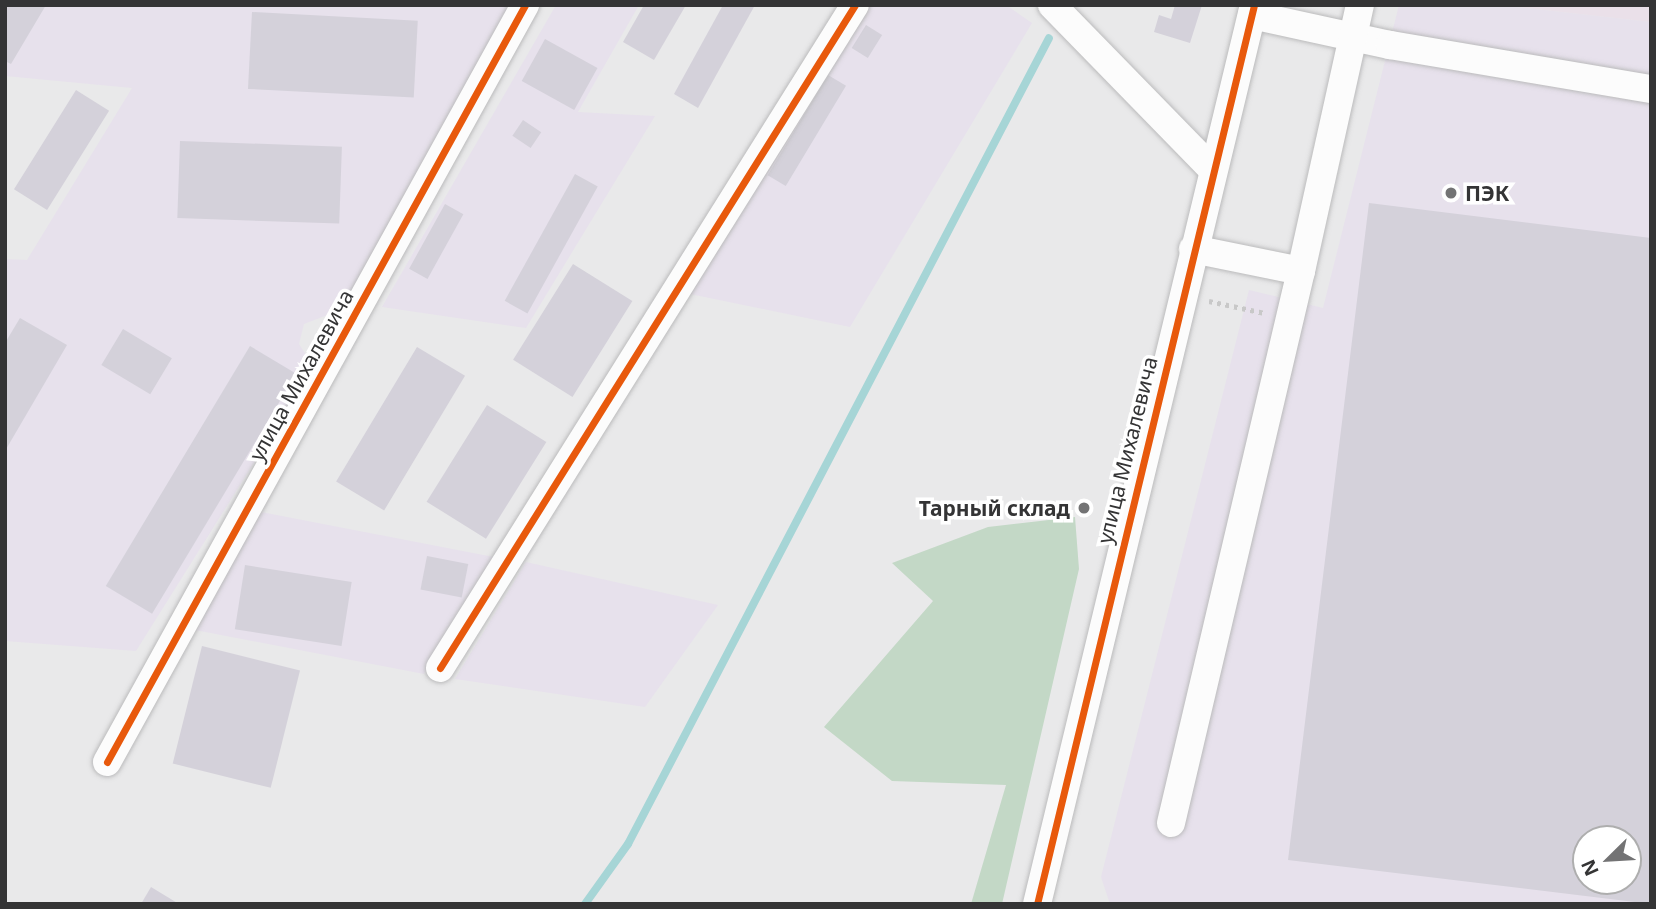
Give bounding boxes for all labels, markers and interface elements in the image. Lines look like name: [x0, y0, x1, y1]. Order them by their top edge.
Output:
place label: ПЭК: [1465, 180, 1509, 206]
marker: ПЭК: [1443, 185, 1459, 201]
street label: улица Михалевича: [243, 285, 359, 465]
street label: улица Михалевича: [1092, 354, 1162, 546]
place label: Тарный склад: [919, 495, 1070, 521]
marker: Тарный склад: [1076, 500, 1092, 516]
north arrow: [1572, 825, 1642, 895]
text: N: [1575, 855, 1605, 880]

